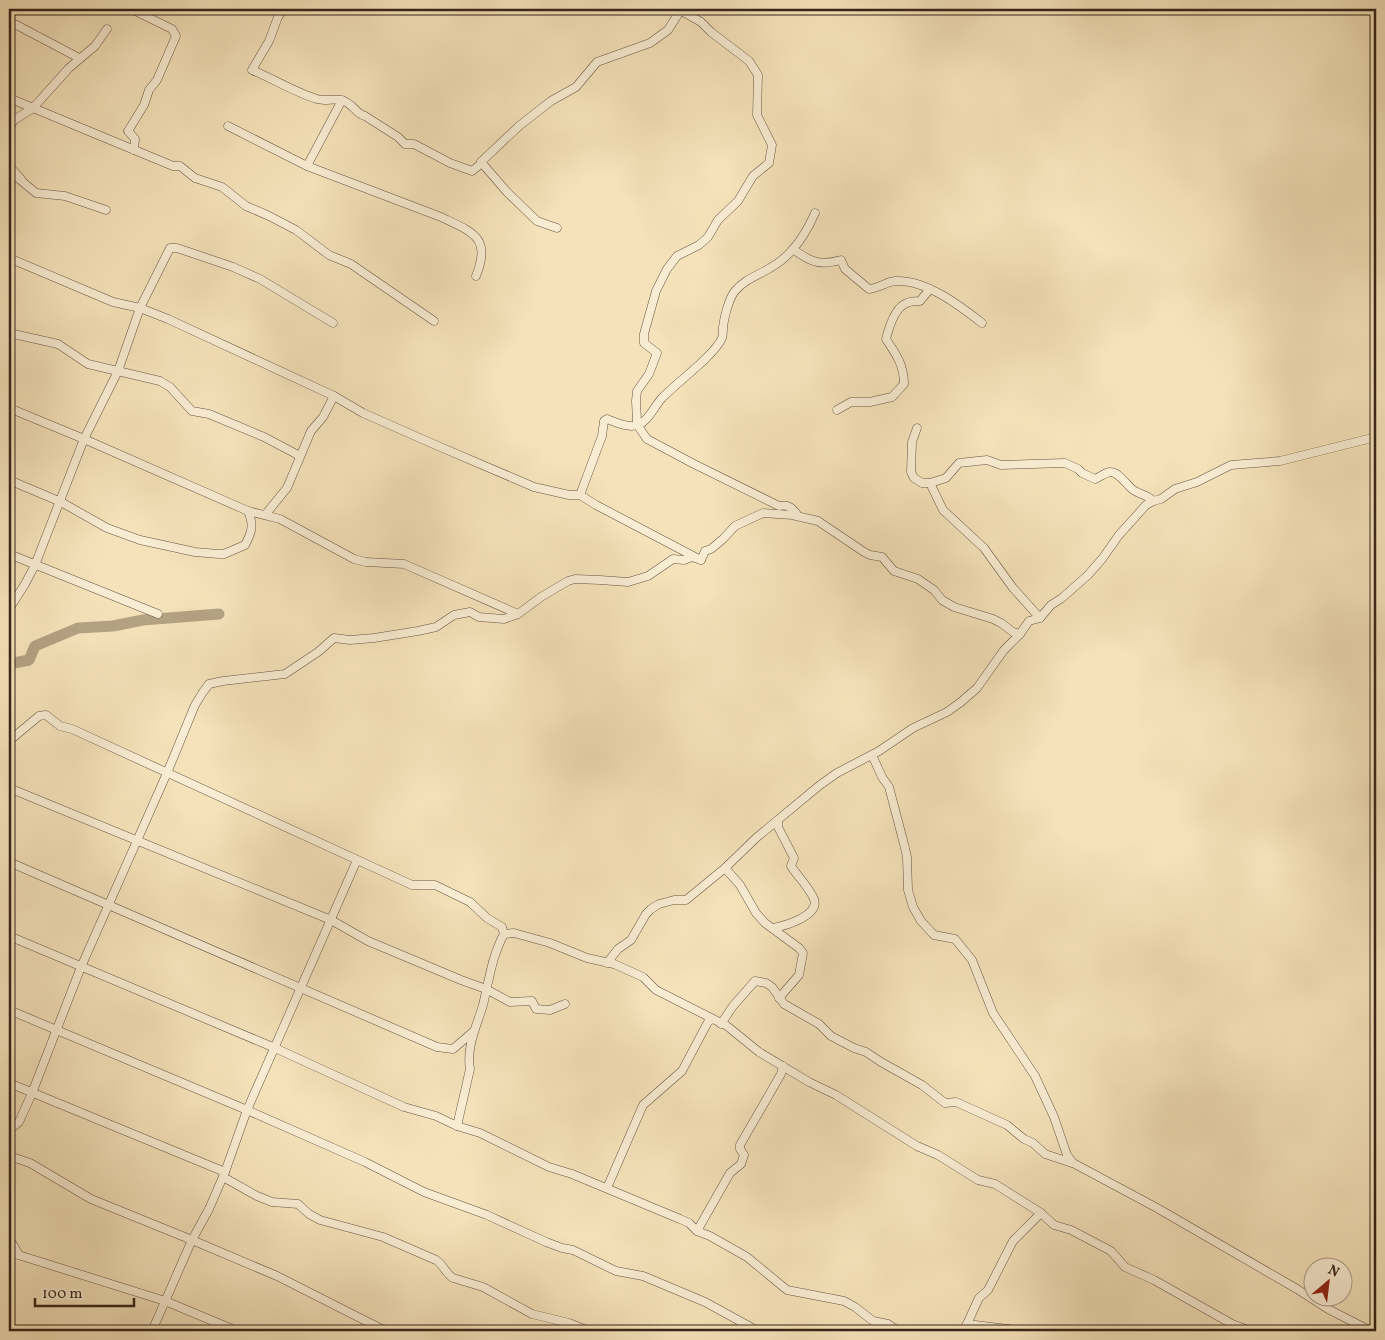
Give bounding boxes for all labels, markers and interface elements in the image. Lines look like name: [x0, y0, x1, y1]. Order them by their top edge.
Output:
north arrow: [1302, 1258, 1352, 1308]
text: N: [1324, 1261, 1342, 1283]
scale bar: [35, 1275, 134, 1307]
text: 100 m: [42, 1284, 82, 1305]

